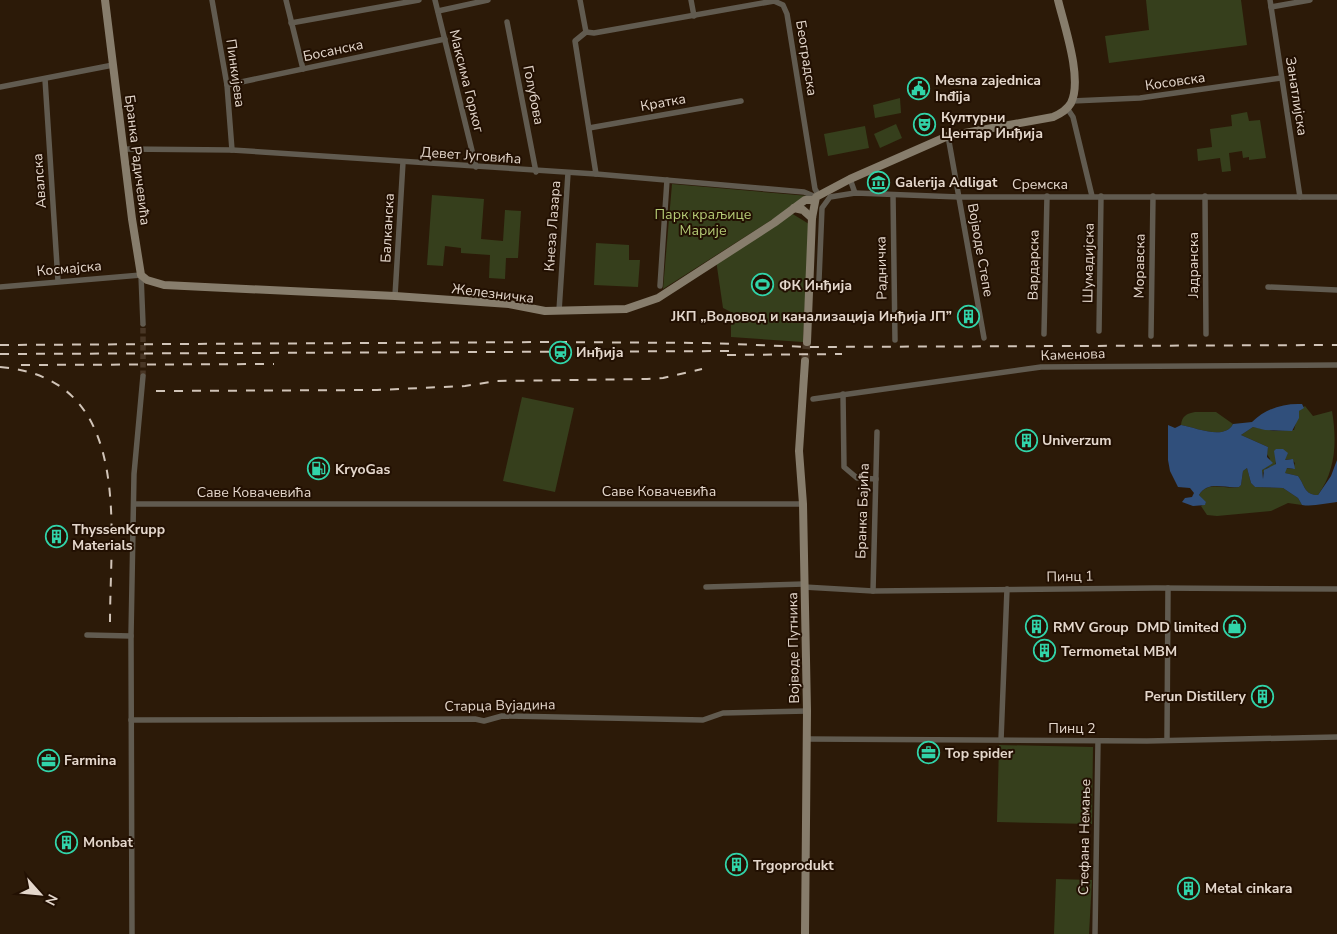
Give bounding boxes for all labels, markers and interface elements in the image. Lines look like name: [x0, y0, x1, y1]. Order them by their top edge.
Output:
street label: Београдска: [791, 19, 822, 97]
street label: Максима Горког: [445, 28, 489, 135]
street label: Босанска: [301, 35, 365, 66]
street label: Пинкијева: [221, 38, 250, 108]
street label: Занатлијска: [1281, 55, 1312, 137]
street label: Голубова: [518, 64, 549, 126]
street label: Косовска: [1144, 68, 1206, 95]
place label: Mesna zajednica Inđija: [935, 71, 1041, 106]
public building icon: Mesna zajednica Inđija: [907, 76, 931, 100]
street label: Кратка: [639, 89, 687, 116]
street label: Бранка Радичевића: [120, 94, 155, 226]
place label: Културни Центар Инђија: [941, 108, 1043, 143]
theatre icon: Културни Центар Инђија: [913, 113, 937, 137]
street label: Девет Југовића: [420, 143, 522, 168]
street label: Авалска: [28, 153, 51, 209]
museum icon: Galerija Adligat: [867, 170, 891, 194]
place label: Galerija Adligat: [895, 173, 998, 192]
street label: Сремска: [1012, 175, 1068, 194]
street label: Кнеза Лазара: [540, 180, 565, 272]
street label: Балканска: [376, 193, 399, 263]
street label: Војводе Степе: [963, 202, 998, 298]
park label: Парк краљице Марије: [655, 205, 751, 240]
street label: Шумадијска: [1078, 223, 1099, 303]
street label: Вардарска: [1023, 229, 1044, 301]
street label: Јадранска: [1184, 232, 1203, 299]
street label: Моравска: [1129, 233, 1150, 299]
street label: Радничка: [871, 236, 892, 300]
street label: Космајска: [36, 256, 102, 281]
sports icon: ФК Инђија: [751, 273, 775, 297]
place label: ФК Инђија: [779, 276, 852, 295]
street label: Железничка: [451, 279, 535, 308]
building icon: ЈКП „Водовод и канализација Инђија ЈП”: [956, 304, 980, 328]
place label: ЈКП „Водовод и канализација Инђија ЈП”: [670, 307, 952, 326]
station icon: Инђија: [548, 340, 572, 364]
place label: Инђија: [576, 343, 624, 362]
street label: Каменова: [1040, 344, 1106, 365]
building icon: Univerzum: [1014, 428, 1038, 452]
place label: Univerzum: [1042, 431, 1112, 450]
fuel station icon: KryoGas: [307, 457, 331, 481]
place label: KryoGas: [335, 460, 390, 479]
street label: Бранка Бајића: [851, 463, 874, 559]
street label: Саве Ковачевића: [602, 482, 716, 501]
street label: Саве Ковачевића: [197, 483, 311, 502]
place label: ThyssenKrupp Materials: [72, 520, 165, 555]
building icon: ThyssenKrupp Materials: [44, 525, 68, 549]
street label: Пинц 1: [1046, 567, 1094, 586]
street label: Војводе Путника: [783, 592, 804, 704]
building icon: RMV Group: [1025, 615, 1049, 639]
shop icon: DMD limited: [1223, 615, 1247, 639]
place label: RMV Group: [1053, 618, 1129, 637]
place label: DMD limited: [1137, 618, 1219, 637]
building icon: Termometal MBM: [1033, 639, 1057, 663]
place label: Termometal MBM: [1061, 642, 1177, 661]
building icon: Perun Distillery: [1250, 684, 1274, 708]
place label: Perun Distillery: [1144, 687, 1247, 706]
street label: Старца Вујадина: [444, 695, 556, 716]
street label: Пинц 2: [1048, 719, 1096, 738]
office icon: Top spider: [917, 741, 941, 765]
place label: Top spider: [945, 744, 1014, 763]
office icon: Farmina: [36, 748, 60, 772]
place label: Farmina: [64, 751, 116, 770]
street label: Стефана Немање: [1074, 779, 1095, 895]
building icon: Monbat: [55, 830, 79, 854]
place label: Monbat: [83, 833, 133, 852]
building icon: Trgoprodukt: [725, 853, 749, 877]
place label: Trgoprodukt: [753, 856, 834, 875]
north arrow: [15, 869, 65, 919]
building icon: Metal cinkara: [1177, 876, 1201, 900]
place label: Metal cinkara: [1205, 879, 1293, 898]
text: N: [40, 891, 62, 909]

